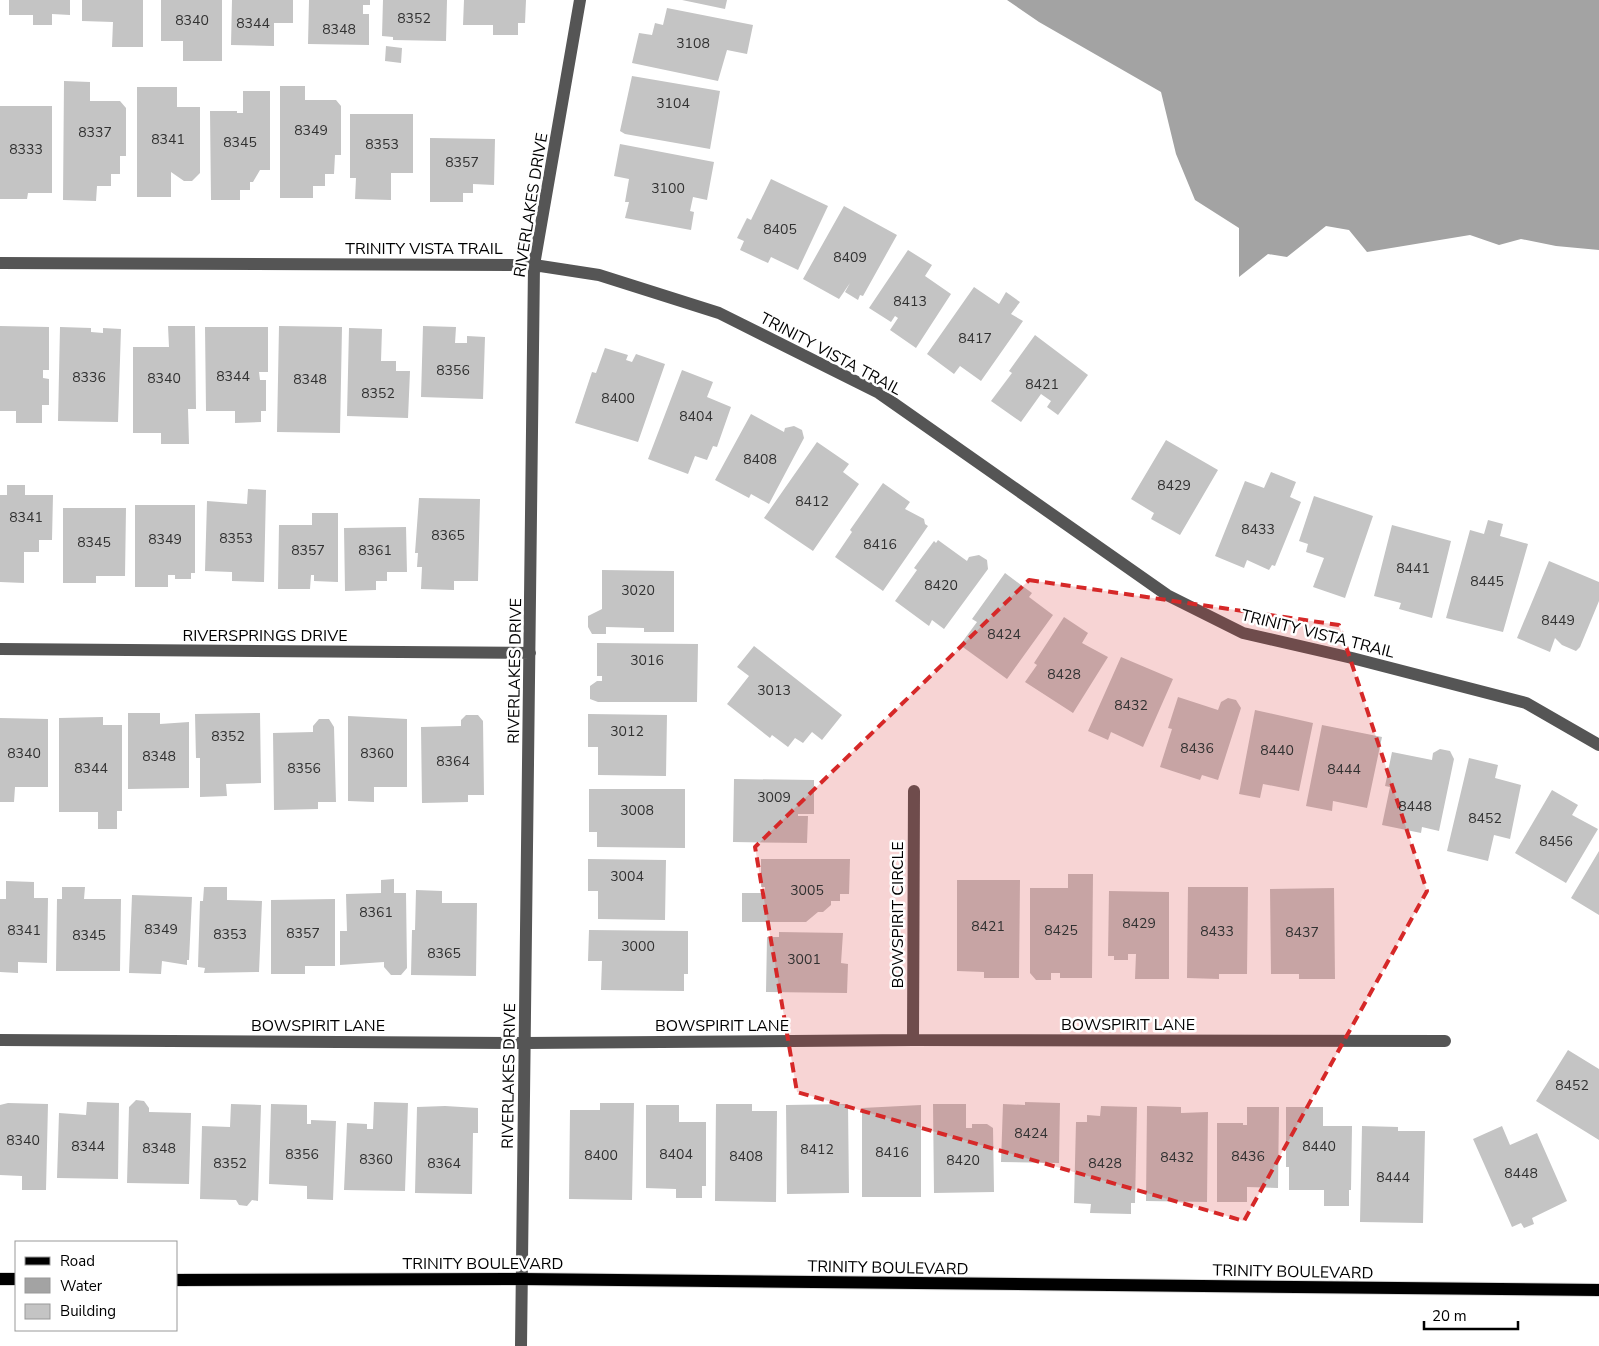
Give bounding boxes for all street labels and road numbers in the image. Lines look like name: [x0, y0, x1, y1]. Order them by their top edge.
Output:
street label: RIVERLAKES DRIVE: [509, 131, 553, 279]
street label: TRINITY VISTA TRAIL: [345, 238, 503, 260]
street label: TRINITY VISTA TRAIL: [756, 307, 905, 401]
street label: RIVERLAKES DRIVE: [503, 598, 527, 744]
street label: TRINITY VISTA TRAIL: [1239, 604, 1397, 664]
street label: RIVERSPRINGS DRIVE: [182, 625, 348, 647]
street label: BOWSPIRIT CIRCLE: [887, 841, 909, 989]
street label: RIVERLAKES DRIVE: [497, 1003, 521, 1149]
street label: BOWSPIRIT LANE: [1061, 1014, 1195, 1036]
street label: BOWSPIRIT LANE: [251, 1015, 385, 1037]
street label: BOWSPIRIT LANE: [655, 1015, 789, 1037]
street label: TRINITY BOULEVARD: [403, 1253, 563, 1275]
street label: TRINITY BOULEVARD: [807, 1256, 969, 1280]
street label: TRINITY BOULEVARD: [1212, 1260, 1374, 1284]

